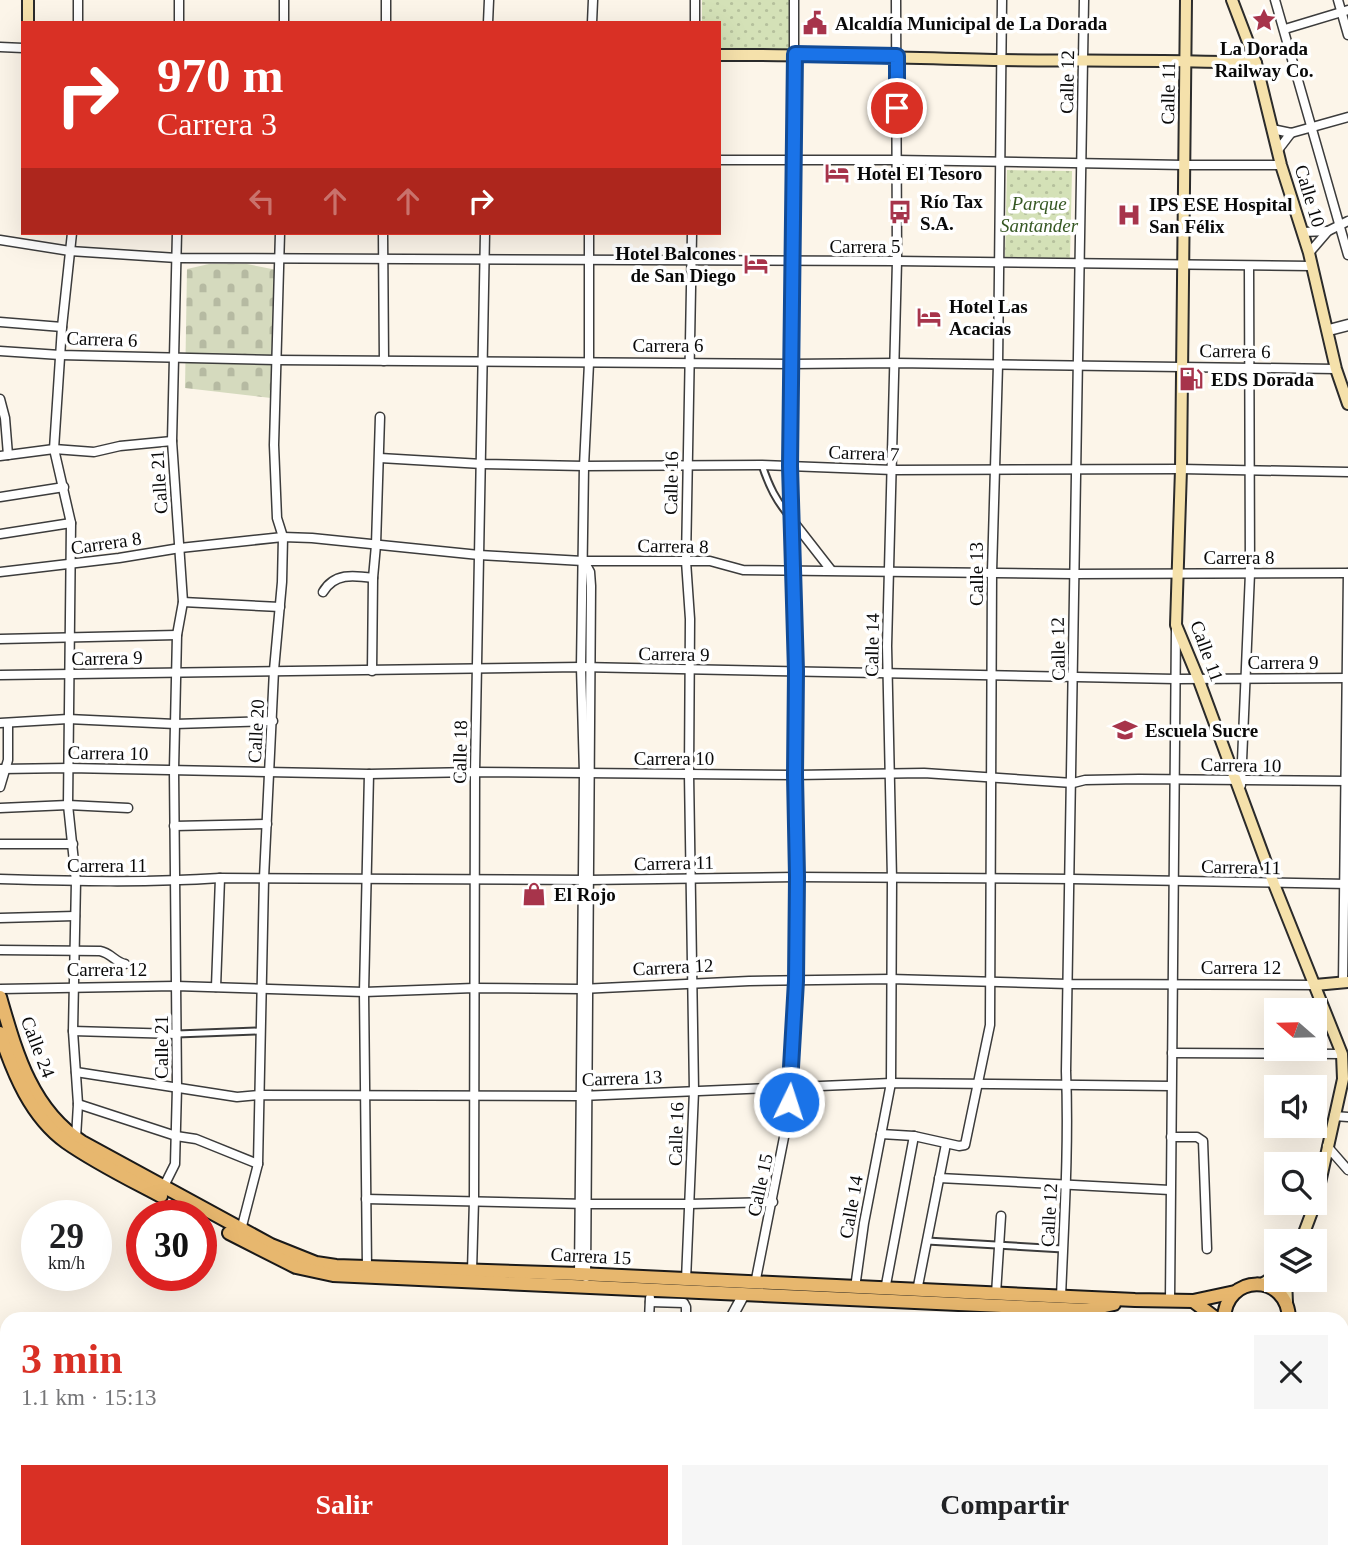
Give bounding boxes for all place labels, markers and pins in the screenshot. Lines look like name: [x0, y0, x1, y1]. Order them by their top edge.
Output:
place icon: La Dorada Railway Co.: [1250, 6, 1278, 34]
public building icon: Alcaldía Municipal de La Dorada: [801, 9, 829, 37]
place label: Alcaldía Municipal de La Dorada: [835, 13, 1108, 34]
place label: La Dorada Railway Co.: [1214, 38, 1314, 81]
pin: [867, 78, 927, 138]
hotel icon: Hotel El Tesoro: [823, 159, 851, 187]
place label: Hotel El Tesoro: [857, 163, 982, 184]
place label: Río Tax S.A.: [920, 191, 983, 234]
place label: IPS ESE Hospital San Félix: [1149, 194, 1293, 237]
bus stop icon: Río Tax S.A.: [886, 198, 914, 226]
hospital icon: IPS ESE Hospital San Félix: [1115, 201, 1143, 229]
place label: Hotel Balcones de San Diego: [615, 243, 736, 286]
hotel icon: Hotel Balcones de San Diego: [742, 250, 770, 278]
place label: Hotel Las Acacias: [949, 296, 1028, 339]
hotel icon: Hotel Las Acacias: [915, 303, 943, 331]
fuel station icon: EDS Dorada: [1177, 365, 1205, 393]
place label: EDS Dorada: [1211, 369, 1314, 390]
school or university icon: Escuela Sucre: [1111, 716, 1139, 744]
place label: Escuela Sucre: [1145, 720, 1258, 741]
shop icon: El Rojo: [520, 880, 548, 908]
place label: El Rojo: [554, 884, 616, 905]

